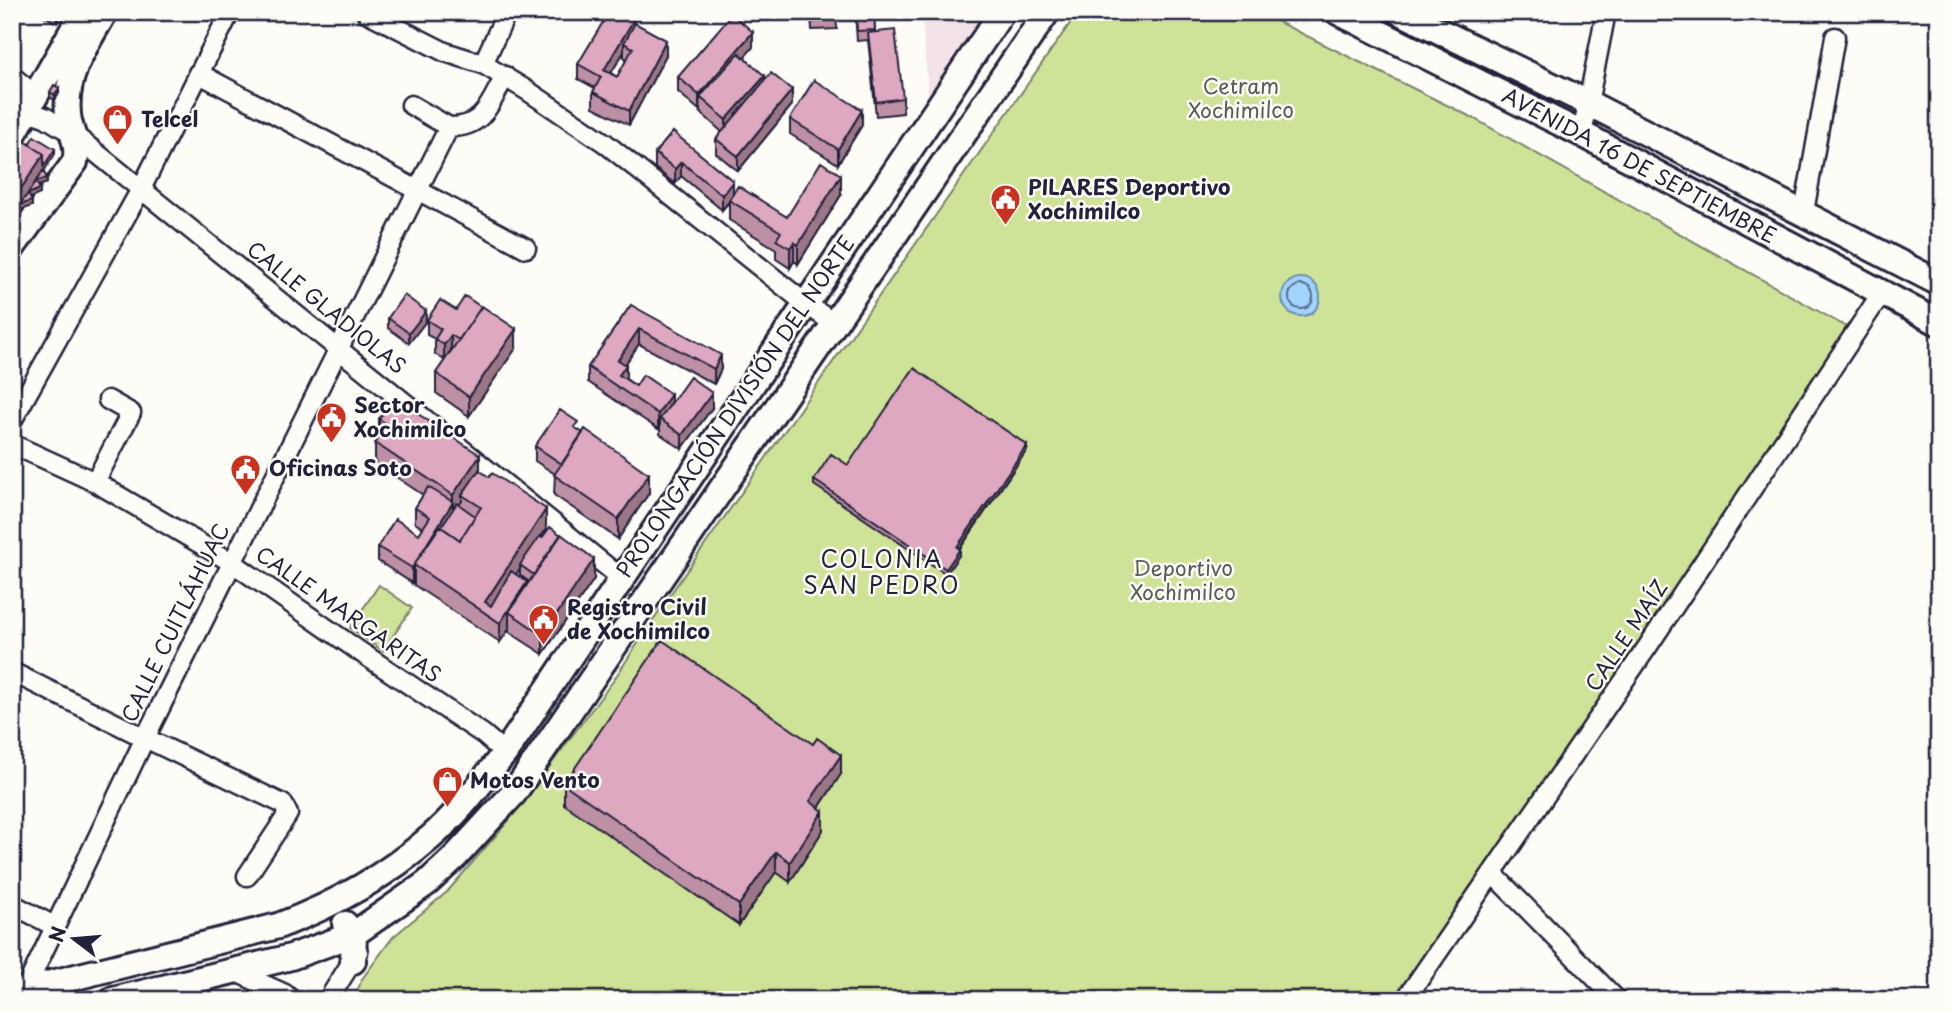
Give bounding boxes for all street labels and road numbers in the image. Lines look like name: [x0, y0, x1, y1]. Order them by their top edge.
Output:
street label: AVENIDA 16 DE SEPTIEMBRE: [1497, 78, 1783, 250]
street label: PROLONGACIÓN DIVISIÓN DEL NORTE: [607, 228, 861, 584]
street label: CALLE GLADIOLAS: [241, 232, 414, 381]
street label: CALLE CUITLÁHUAC: [112, 517, 236, 727]
street label: CALLE MARGARITAS: [250, 537, 448, 690]
street label: CALLE MAÍZ: [1576, 573, 1675, 697]

